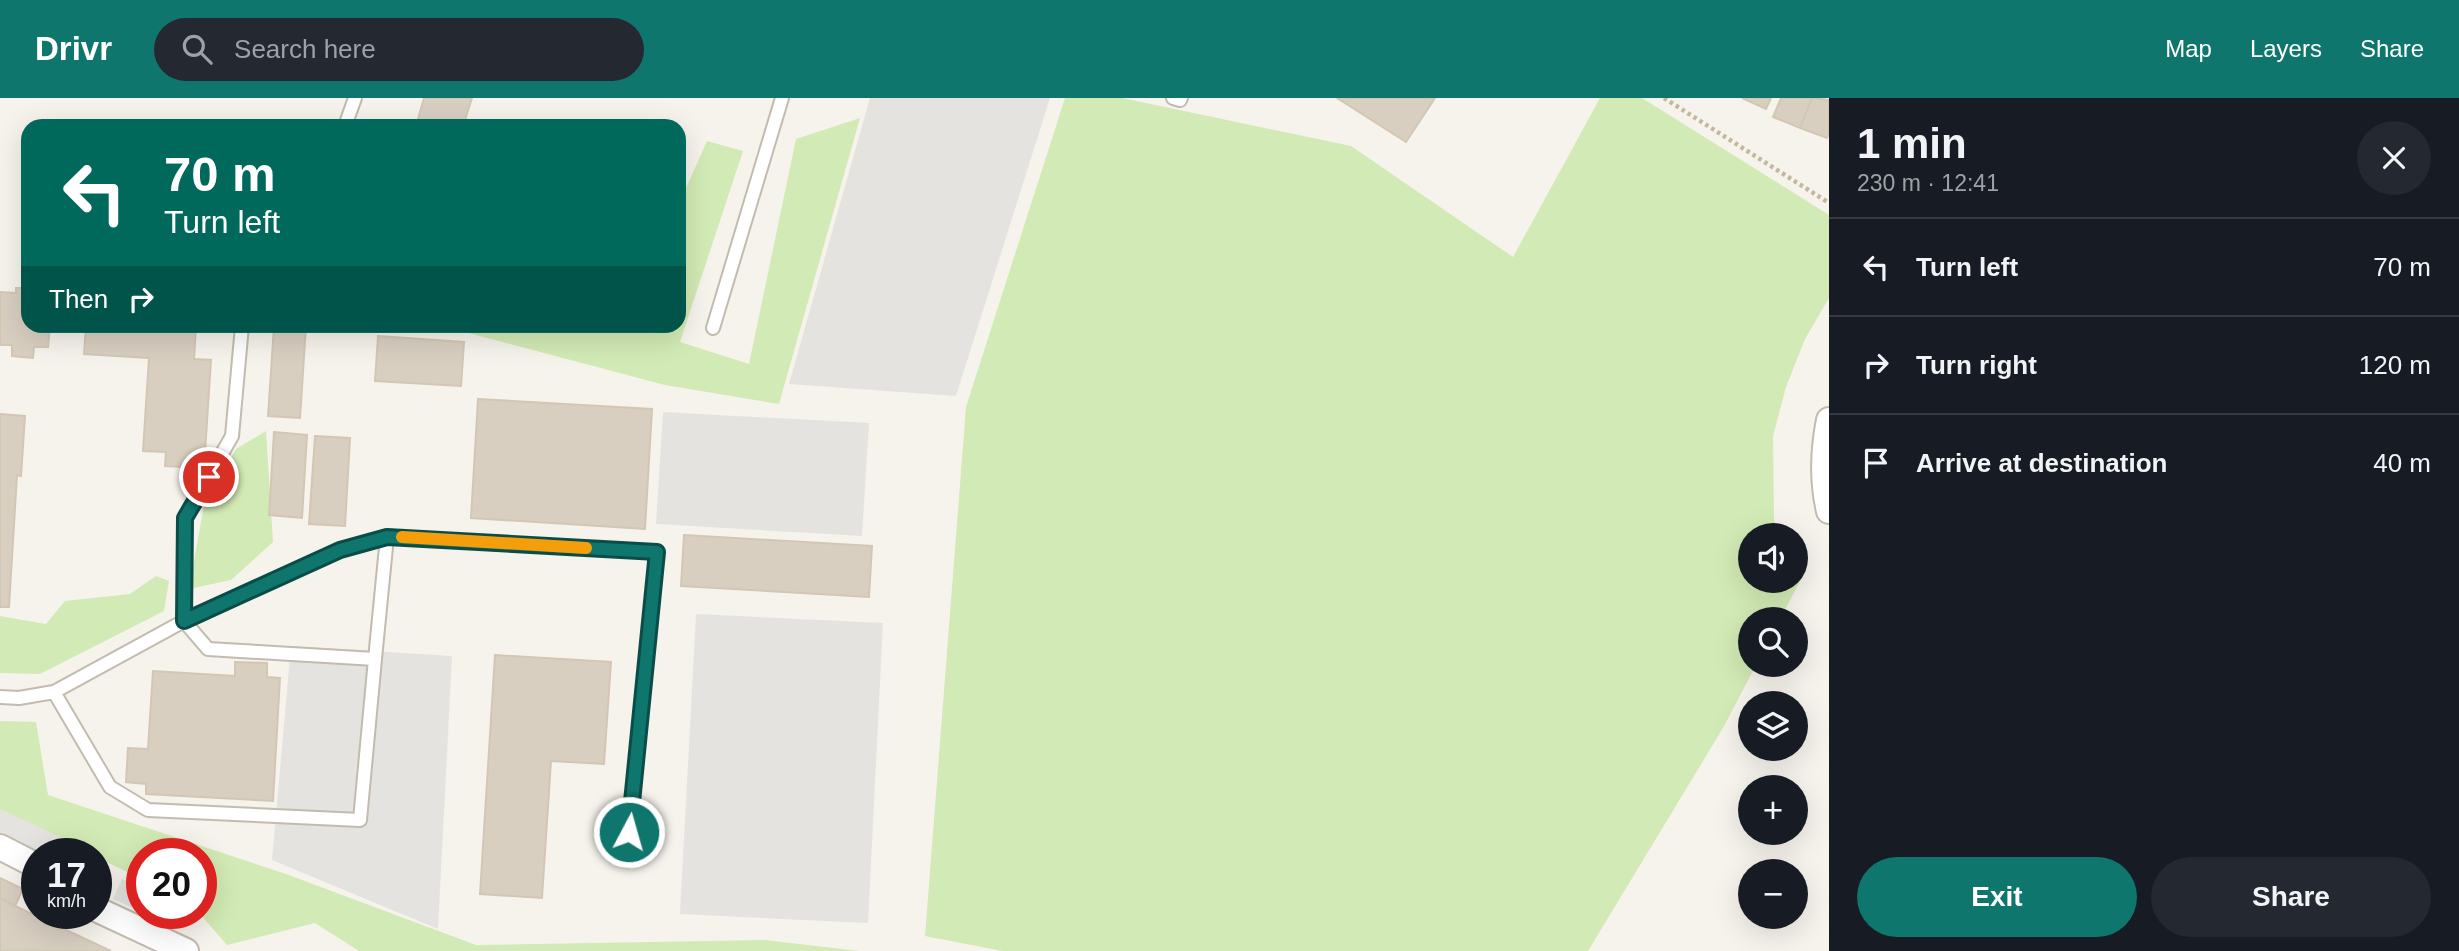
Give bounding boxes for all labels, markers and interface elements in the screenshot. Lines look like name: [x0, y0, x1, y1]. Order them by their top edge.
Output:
search box: [154, 18, 644, 81]
text: Drivr: [35, 30, 112, 67]
icon: search: [178, 30, 216, 68]
text: Search here: [234, 34, 376, 64]
text: Map: [2165, 35, 2212, 62]
text: Layers: [2250, 35, 2322, 62]
text: Share: [2360, 35, 2424, 62]
text: 1 min: [1857, 120, 1967, 167]
button: close: [2357, 121, 2431, 195]
icon: left: [49, 147, 140, 238]
text: 70 m: [164, 147, 276, 201]
text: 230 m · 12:41: [1857, 170, 1999, 196]
text: Turn left: [164, 204, 280, 240]
icon: left: [1857, 248, 1895, 286]
text: Turn left: [1916, 252, 2018, 282]
text: 70 m: [2373, 252, 2431, 282]
icon: right: [122, 280, 160, 318]
text: Then: [49, 284, 108, 314]
icon: right: [1857, 346, 1895, 384]
text: Turn right: [1916, 350, 2037, 380]
text: 120 m: [2359, 350, 2431, 380]
icon: arrive: [1857, 444, 1895, 482]
pin: [179, 447, 239, 507]
text: Arrive at destination: [1916, 448, 2167, 478]
text: 40 m: [2373, 448, 2431, 478]
icon: arrive: [190, 458, 228, 496]
map controls: [1738, 523, 1808, 929]
button: sound: [1738, 523, 1808, 593]
button: search: [1738, 607, 1808, 677]
button: layers: [1738, 691, 1808, 761]
button: +: [1738, 775, 1808, 845]
position arrow: [592, 795, 666, 869]
speed limit sign: 20: [126, 838, 217, 929]
text: 17: [47, 855, 86, 894]
button: Exit: [1857, 857, 2137, 937]
button: Share: [2151, 857, 2431, 937]
button: −: [1738, 859, 1808, 929]
text: km/h: [47, 891, 86, 911]

